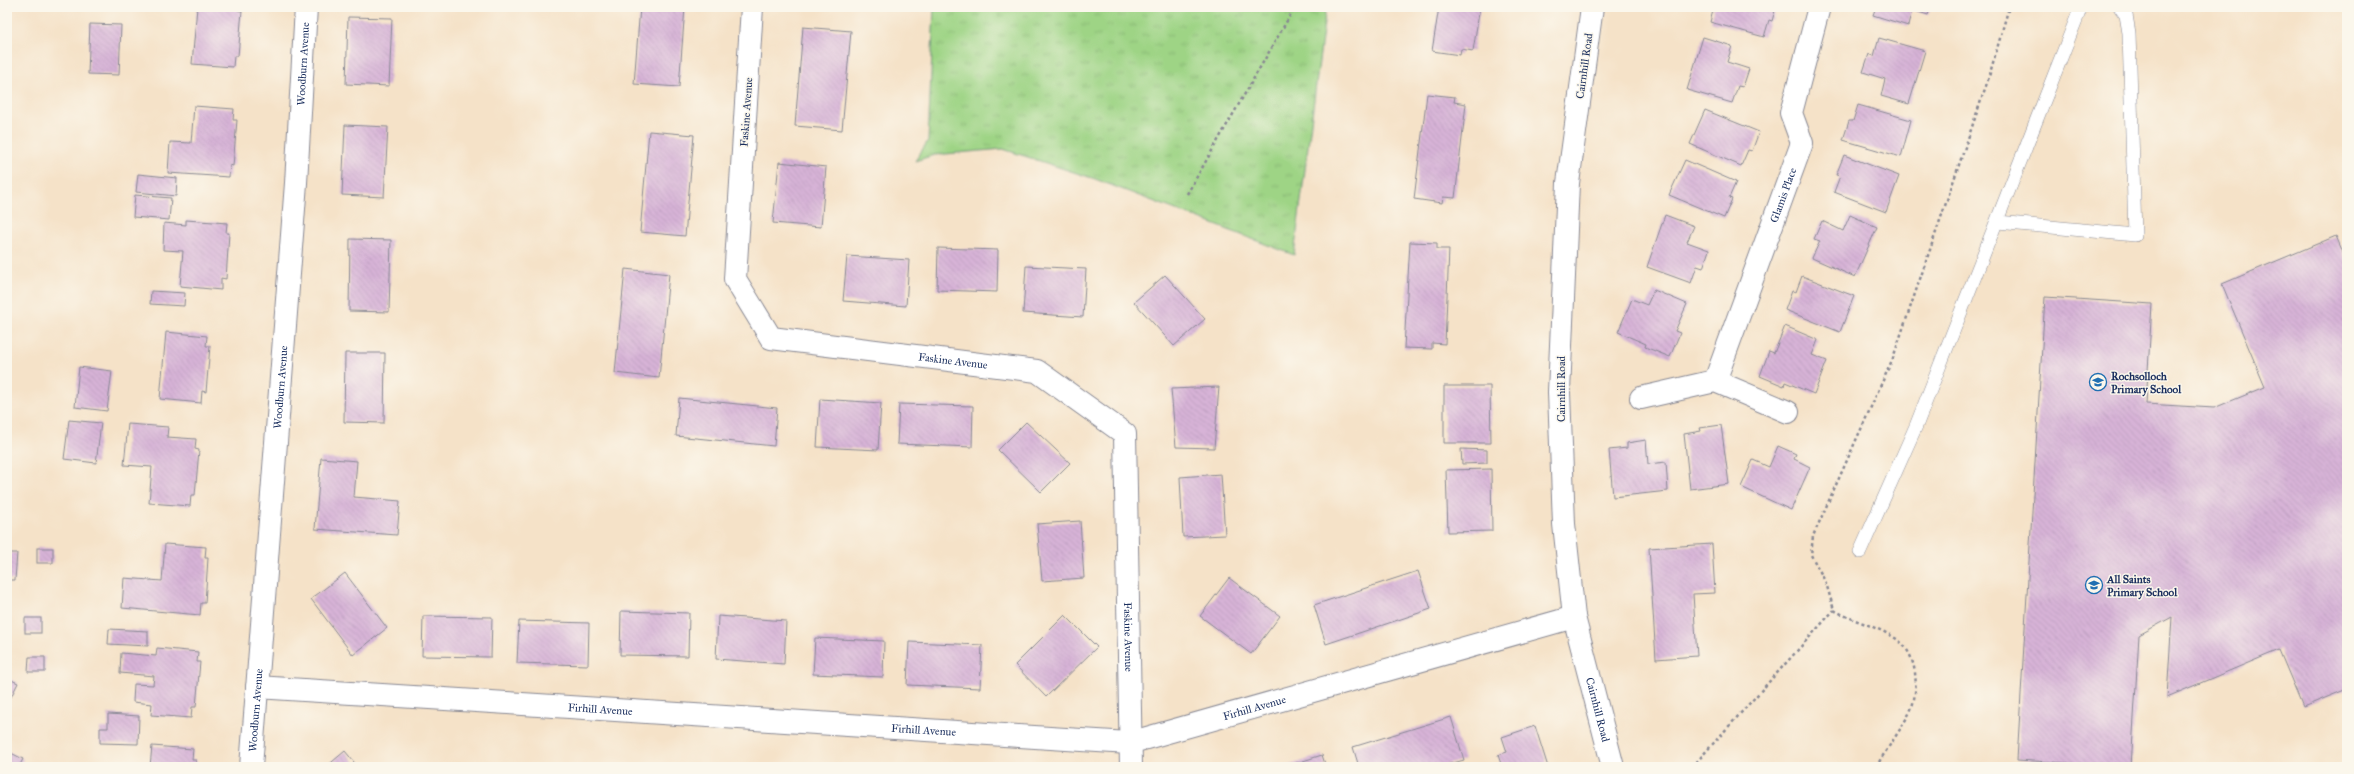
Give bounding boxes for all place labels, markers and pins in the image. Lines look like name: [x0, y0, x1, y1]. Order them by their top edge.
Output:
place label: Rochsolloch Primary School: [2111, 370, 2182, 397]
school or university icon: Rochsolloch Primary School: [2088, 372, 2108, 392]
place label: All Saints Primary School: [2106, 573, 2178, 600]
school or university icon: All Saints Primary School: [2084, 575, 2104, 595]

